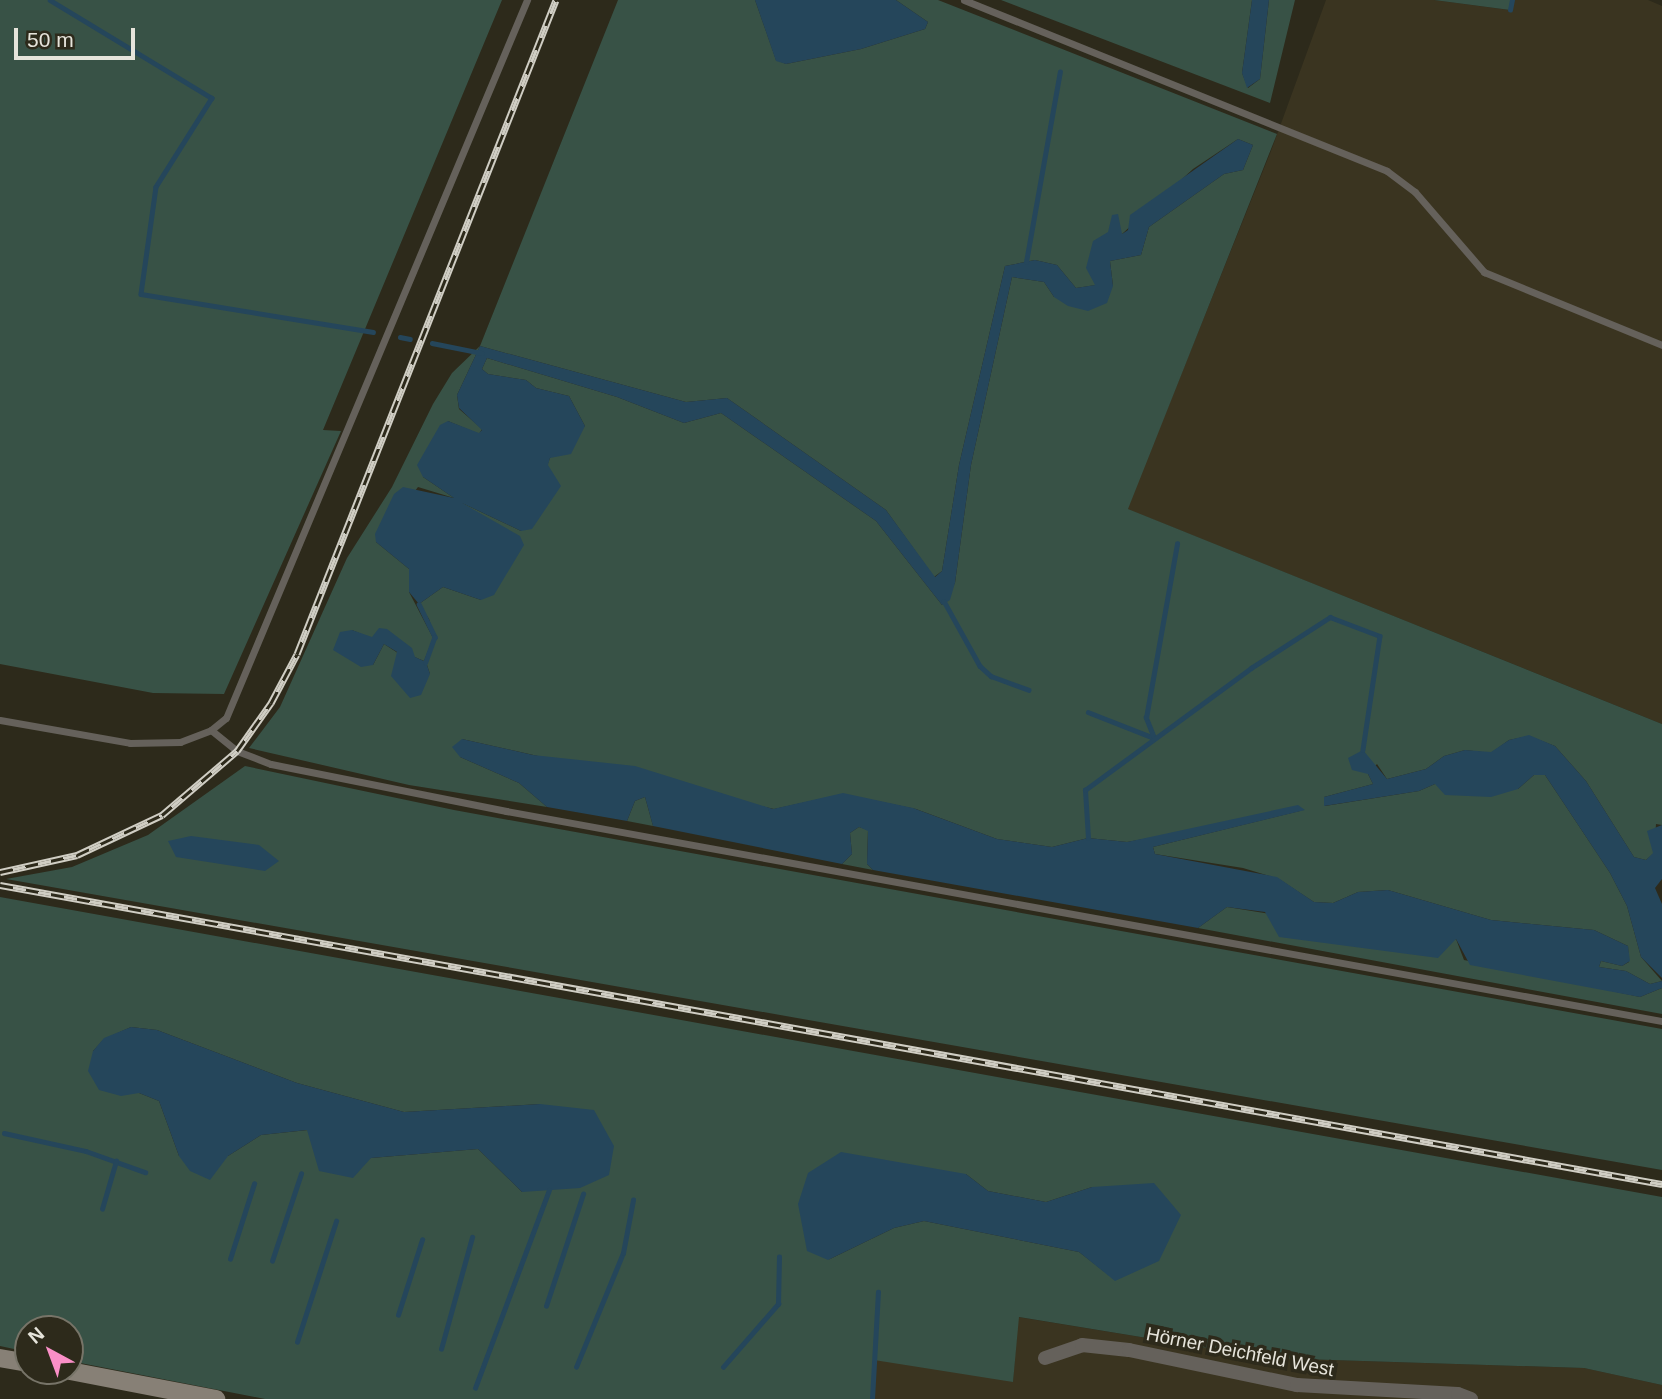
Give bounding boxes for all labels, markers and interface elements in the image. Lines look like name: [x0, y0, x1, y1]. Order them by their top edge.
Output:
scale bar: [18, 14, 138, 58]
text: 50 m: [27, 28, 74, 51]
north arrow: [14, 1315, 84, 1385]
text: N: [24, 1323, 48, 1348]
street label: Hörner Deichfeld West: [1144, 1323, 1336, 1381]

